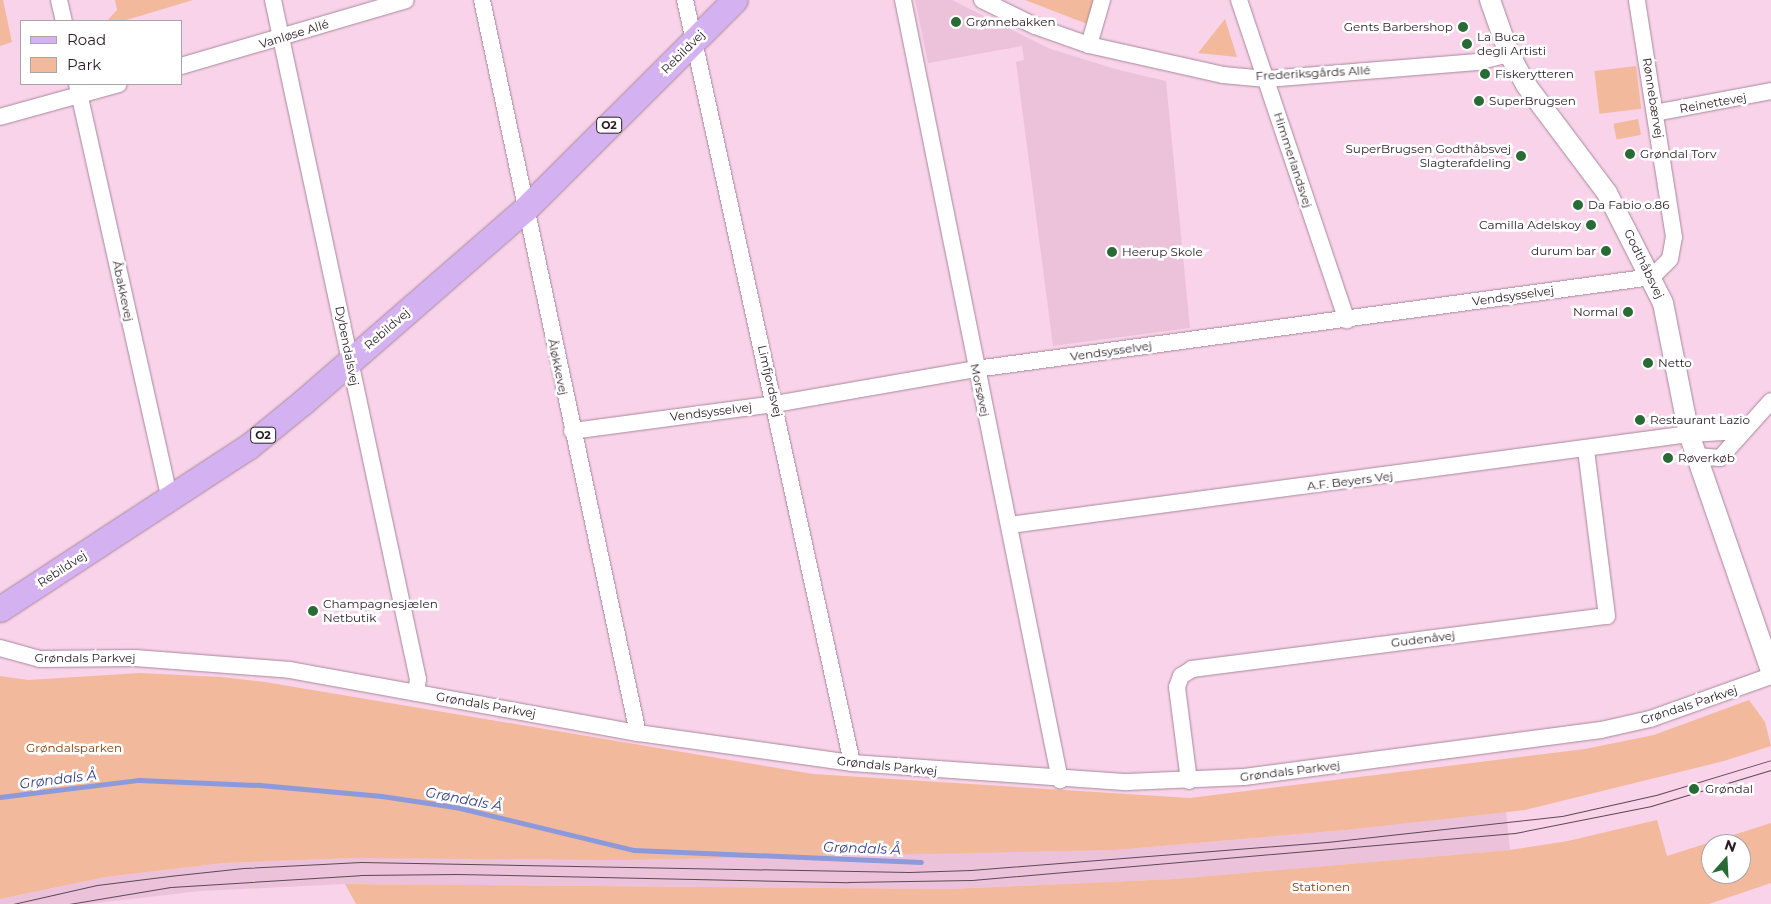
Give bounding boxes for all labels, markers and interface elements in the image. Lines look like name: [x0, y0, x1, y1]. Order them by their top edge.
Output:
place label: Grønnebakken: [966, 15, 1056, 29]
marker: Grønnebakken: [950, 16, 962, 28]
street label: Vanløse Allé: [257, 17, 331, 51]
legend: [20, 20, 182, 85]
place label: Gents Barbershop: [1344, 20, 1453, 34]
marker: Gents Barbershop: [1457, 21, 1469, 33]
street label: Rebildvej: [658, 27, 708, 77]
text: Road: [67, 30, 106, 49]
place label: La Buca degli Artisti: [1477, 30, 1546, 58]
marker: La Buca degli Artisti: [1461, 38, 1473, 50]
text: Park: [67, 55, 101, 74]
street label: Rønnebærvej: [1640, 57, 1666, 139]
street label: Frederiksgårds Allé: [1255, 63, 1371, 83]
place label: Fiskerytteren: [1495, 67, 1574, 81]
marker: Fiskerytteren: [1479, 68, 1491, 80]
street label: Reinettevej: [1678, 90, 1748, 116]
place label: SuperBrugsen: [1489, 94, 1576, 108]
marker: SuperBrugsen: [1473, 95, 1485, 107]
street label: Himmerlandsvej: [1271, 110, 1315, 210]
road number: O2: [595, 116, 623, 134]
place label: SuperBrugsen Godthåbsvej Slagterafdeling: [1345, 142, 1511, 170]
place label: Grøndal Torv: [1640, 147, 1716, 161]
marker: Grøndal Torv: [1624, 148, 1636, 160]
marker: SuperBrugsen Godthåbsvej Slagterafdeling: [1515, 150, 1527, 162]
place label: Da Fabio o.86: [1588, 198, 1670, 212]
marker: Da Fabio o.86: [1572, 199, 1584, 211]
place label: Camilla Adelskoy: [1479, 218, 1581, 232]
marker: Camilla Adelskoy: [1585, 219, 1597, 231]
street label: Godthåbsvej: [1621, 227, 1667, 301]
place label: durum bar: [1531, 244, 1596, 258]
place label: Heerup Skole: [1122, 245, 1203, 259]
marker: durum bar: [1600, 245, 1612, 257]
marker: Heerup Skole: [1106, 246, 1118, 258]
street label: Åbakkevej: [110, 259, 136, 323]
street label: Vendsysselvej: [1471, 283, 1555, 309]
street label: Dybendalsvej: [332, 305, 362, 387]
street label: Rebildvej: [361, 305, 413, 353]
place label: Normal: [1573, 305, 1618, 319]
marker: Normal: [1622, 306, 1634, 318]
street label: Åløkkevej: [545, 337, 571, 397]
street label: Vendsysselvej: [1069, 338, 1153, 364]
street label: Limfjordsvej: [755, 344, 785, 418]
place label: Netto: [1658, 356, 1692, 370]
marker: Netto: [1642, 357, 1654, 369]
street label: Morsøvej: [967, 362, 993, 418]
street label: Vendsysselvej: [669, 400, 753, 424]
place label: Restaurant Lazio: [1650, 413, 1750, 427]
marker: Restaurant Lazio: [1634, 414, 1646, 426]
road number: O2: [249, 426, 277, 444]
place label: Røverkøb: [1678, 451, 1735, 465]
marker: Røverkøb: [1662, 452, 1674, 464]
street label: A.F. Beyers Vej: [1306, 469, 1394, 493]
street label: Rebildvej: [35, 548, 89, 590]
place label: Champagnesjælen Netbutik: [323, 597, 438, 625]
marker: Champagnesjælen Netbutik: [307, 605, 319, 617]
street label: Gudenåvej: [1390, 628, 1456, 650]
street label: Grøndals Parkvej: [35, 651, 135, 665]
street label: Grøndals Parkvej: [1639, 683, 1739, 727]
street label: Grøndals Parkvej: [435, 689, 537, 721]
park label: Grøndalsparken: [26, 741, 122, 755]
street label: Grøndals Parkvej: [836, 754, 938, 778]
street label: Grøndals Parkvej: [1239, 758, 1341, 784]
water label: Grøndals Å: [18, 766, 98, 792]
marker: Grøndal: [1687, 782, 1701, 796]
place label: Grøndal: [1705, 782, 1753, 796]
water label: Grøndals Å: [424, 783, 504, 815]
north arrow: [1701, 834, 1751, 884]
text: N: [1722, 835, 1739, 856]
water label: Grøndals Å: [823, 838, 901, 858]
park label: Stationen: [1292, 880, 1350, 894]

